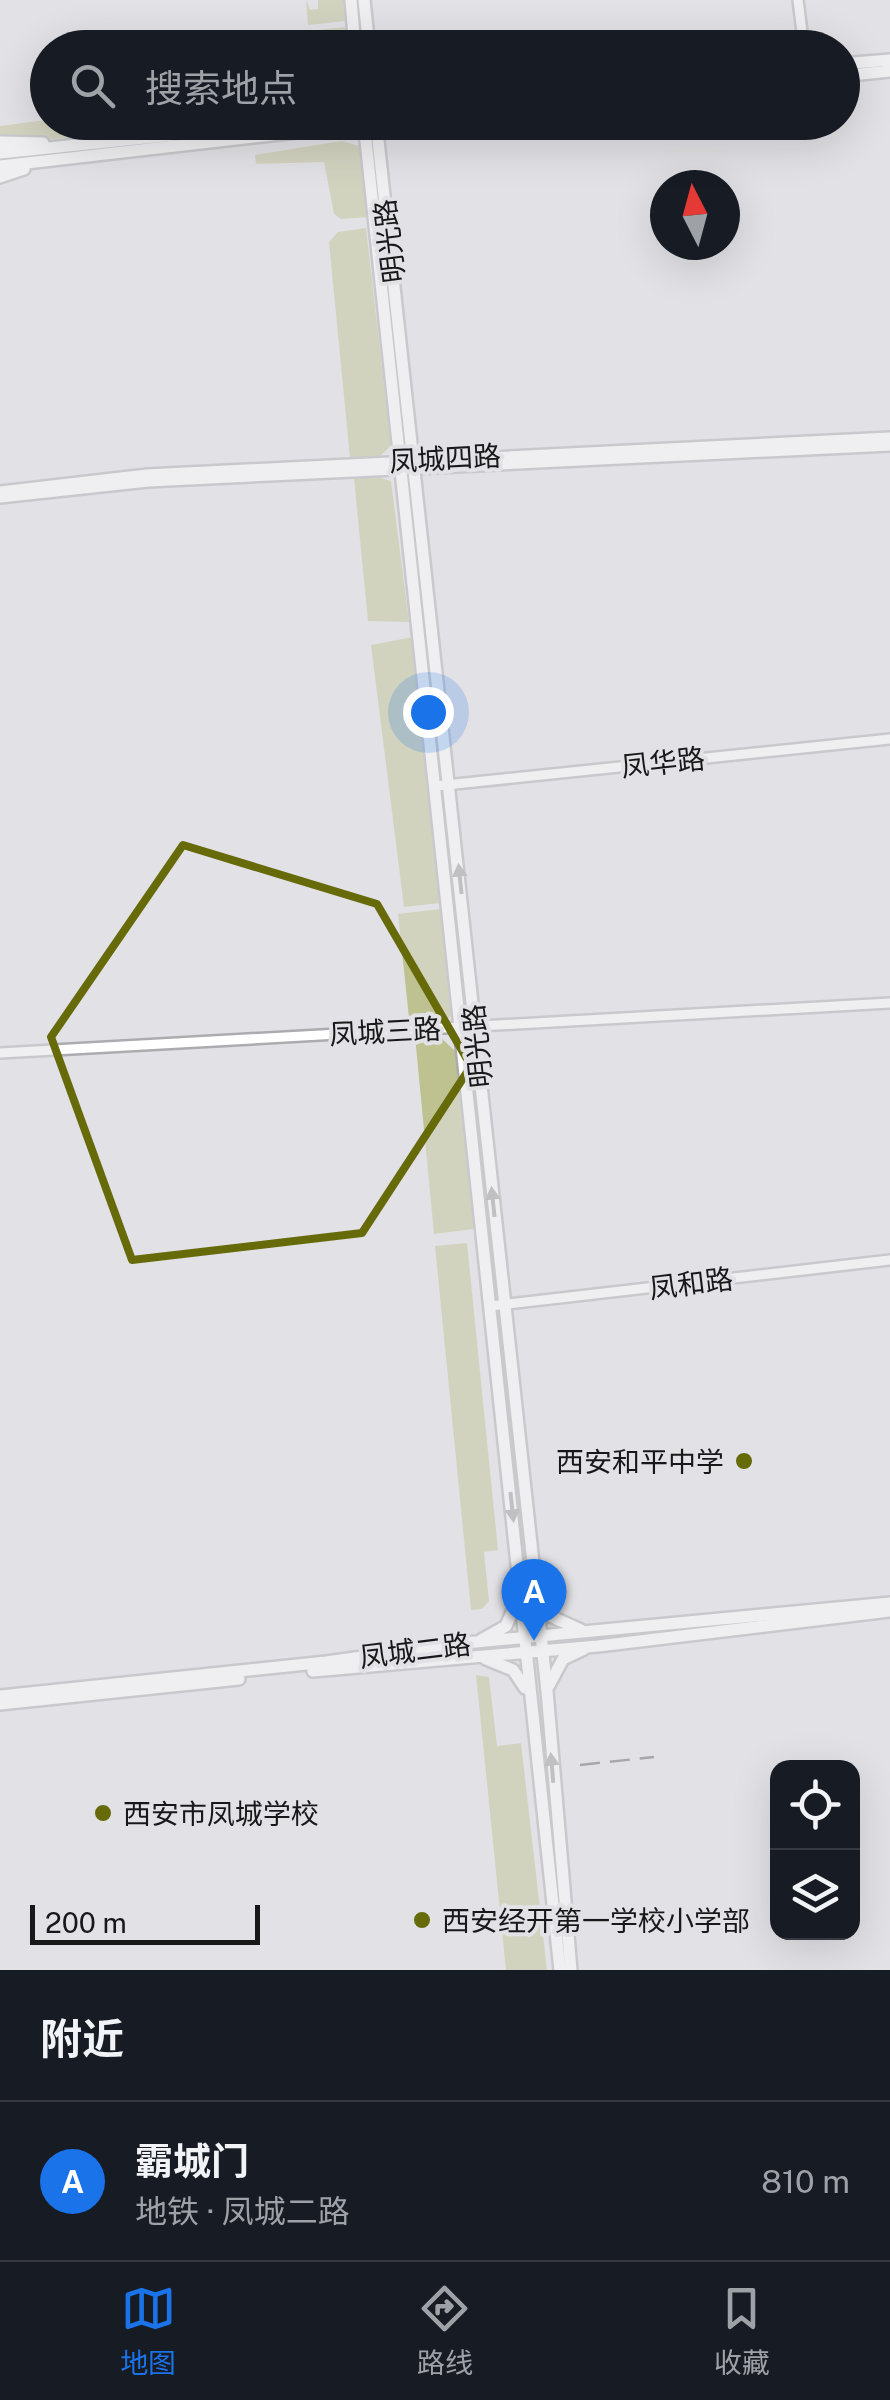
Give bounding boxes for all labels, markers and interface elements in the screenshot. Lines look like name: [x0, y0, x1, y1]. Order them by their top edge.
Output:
search box: [30, 30, 860, 140]
icon: search: [65, 58, 120, 113]
text: 搜索地点: [145, 66, 297, 111]
north arrow: [650, 170, 740, 260]
street label: 明光路: [368, 197, 410, 285]
street label: 凤城四路: [388, 439, 502, 477]
your location: [403, 687, 454, 738]
street label: 凤华路: [619, 741, 707, 783]
one-way arrow: [451, 862, 467, 894]
street label: 明光路: [456, 1002, 498, 1090]
street label: 凤城三路: [328, 1012, 442, 1050]
one-way arrow: [485, 1185, 501, 1217]
street label: 凤和路: [647, 1262, 735, 1304]
place label: 西安和平中学: [556, 1445, 724, 1478]
marker: 西安和平中学: [733, 1450, 755, 1472]
one-way arrow: [504, 1492, 520, 1523]
pin: A: [502, 1558, 566, 1641]
street label: 凤城二路: [357, 1627, 473, 1673]
one-way arrow: [544, 1752, 560, 1784]
map controls: [770, 1760, 860, 1940]
button: locate: [770, 1760, 860, 1850]
place label: 西安市凤城学校: [123, 1797, 319, 1830]
marker: 西安市凤城学校: [92, 1802, 114, 1824]
button: layers: [770, 1850, 860, 1940]
scale bar: [30, 1900, 260, 1944]
place label: 西安经开第一学校小学部: [442, 1904, 750, 1937]
text: 200 m: [45, 1906, 127, 1939]
marker: 西安经开第一学校小学部: [411, 1909, 433, 1931]
text: 附近: [40, 2014, 124, 2063]
text: 霸城门: [135, 2139, 249, 2184]
text: A: [61, 2163, 84, 2200]
text: 810 m: [761, 2163, 850, 2200]
text: 地铁 · 凤城二路: [135, 2193, 350, 2230]
tab: 地图: [120, 2281, 176, 2381]
tab: 路线: [417, 2281, 473, 2381]
tab: 收藏: [714, 2281, 770, 2381]

